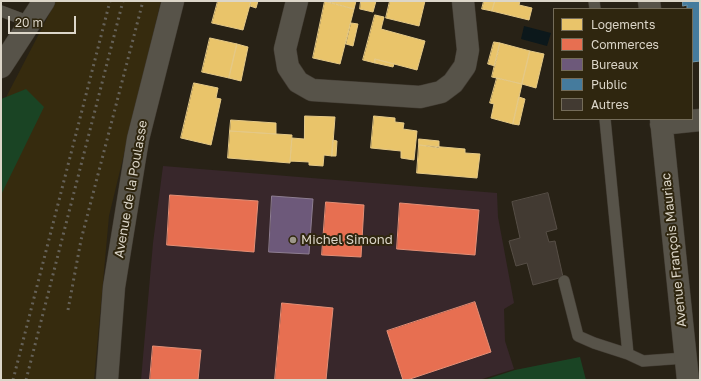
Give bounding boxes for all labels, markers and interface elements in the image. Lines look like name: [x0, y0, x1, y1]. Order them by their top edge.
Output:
scale bar: [10, 8, 78, 34]
legend: [553, 8, 693, 120]
text: 20 m: [15, 15, 43, 30]
text: Logements: [591, 17, 655, 32]
text: Commerces: [591, 37, 659, 52]
text: Bureaux: [591, 57, 638, 72]
text: Public: [591, 77, 627, 92]
text: Autres: [591, 97, 629, 112]
street label: Avenue de la Poulasse: [111, 119, 151, 259]
street label: Avenue François Mauriac: [658, 172, 690, 328]
place label: Michel Simond: [301, 232, 393, 248]
marker: Michel Simond: [288, 235, 298, 245]

